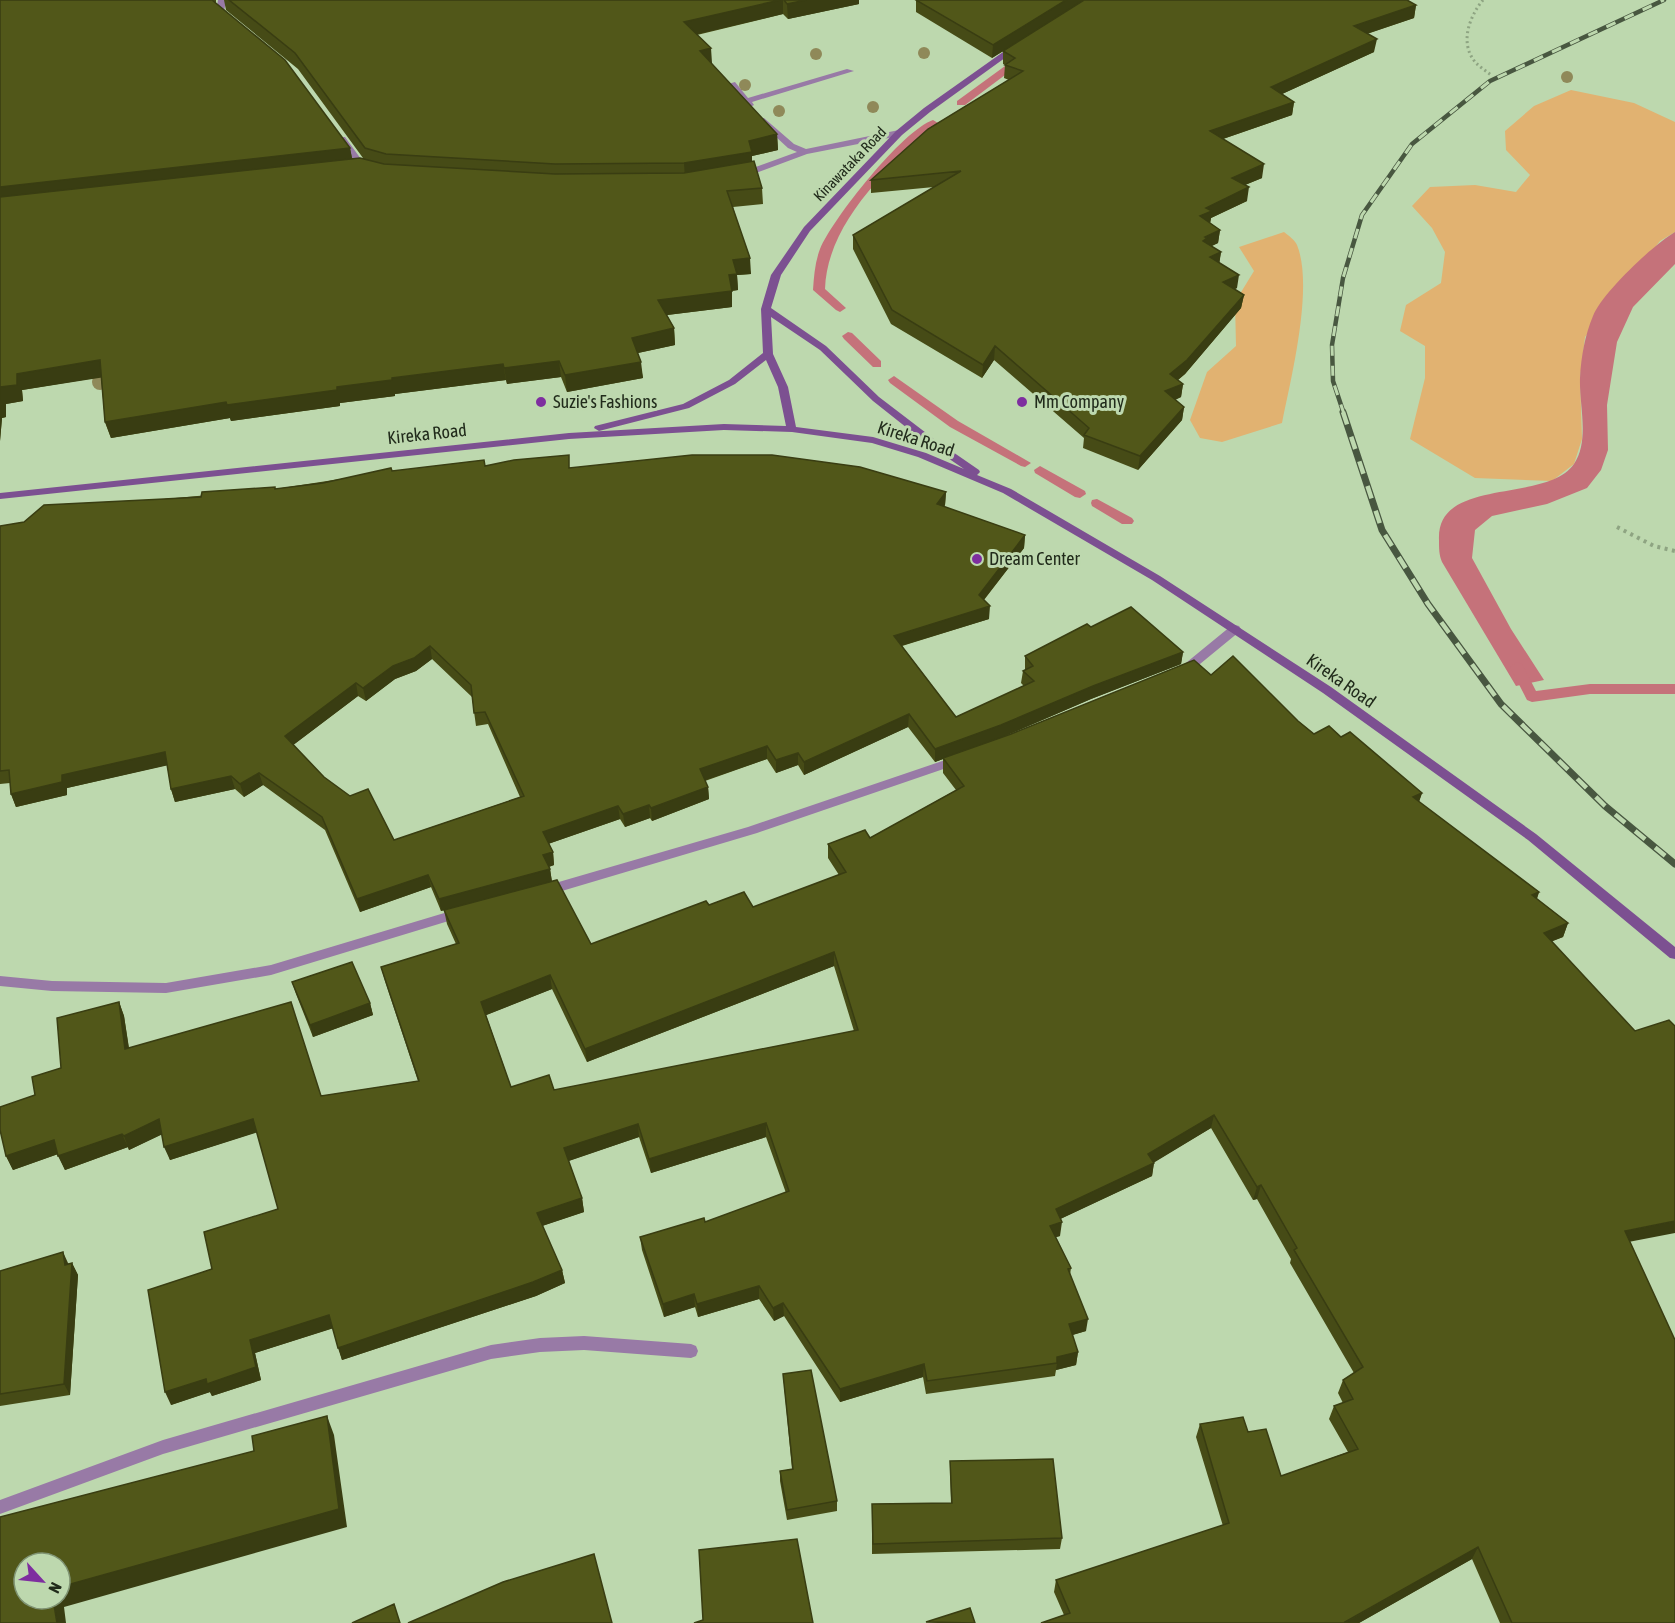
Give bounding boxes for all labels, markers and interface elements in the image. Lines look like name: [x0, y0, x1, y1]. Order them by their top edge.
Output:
street label: Kinawataka Road: [810, 123, 889, 204]
place label: Suzie's Fashions: [553, 391, 657, 412]
place label: Mm Company: [1034, 391, 1124, 412]
marker: Suzie's Fashions: [534, 395, 548, 409]
marker: Mm Company: [1015, 395, 1029, 409]
street label: Kireka Road: [875, 416, 957, 461]
street label: Kireka Road: [386, 419, 468, 448]
place label: Dream Center: [989, 548, 1081, 569]
marker: Dream Center: [970, 552, 984, 566]
street label: Kireka Road: [1303, 649, 1380, 712]
north arrow: [12, 1551, 72, 1611]
text: N: [45, 1580, 66, 1596]

